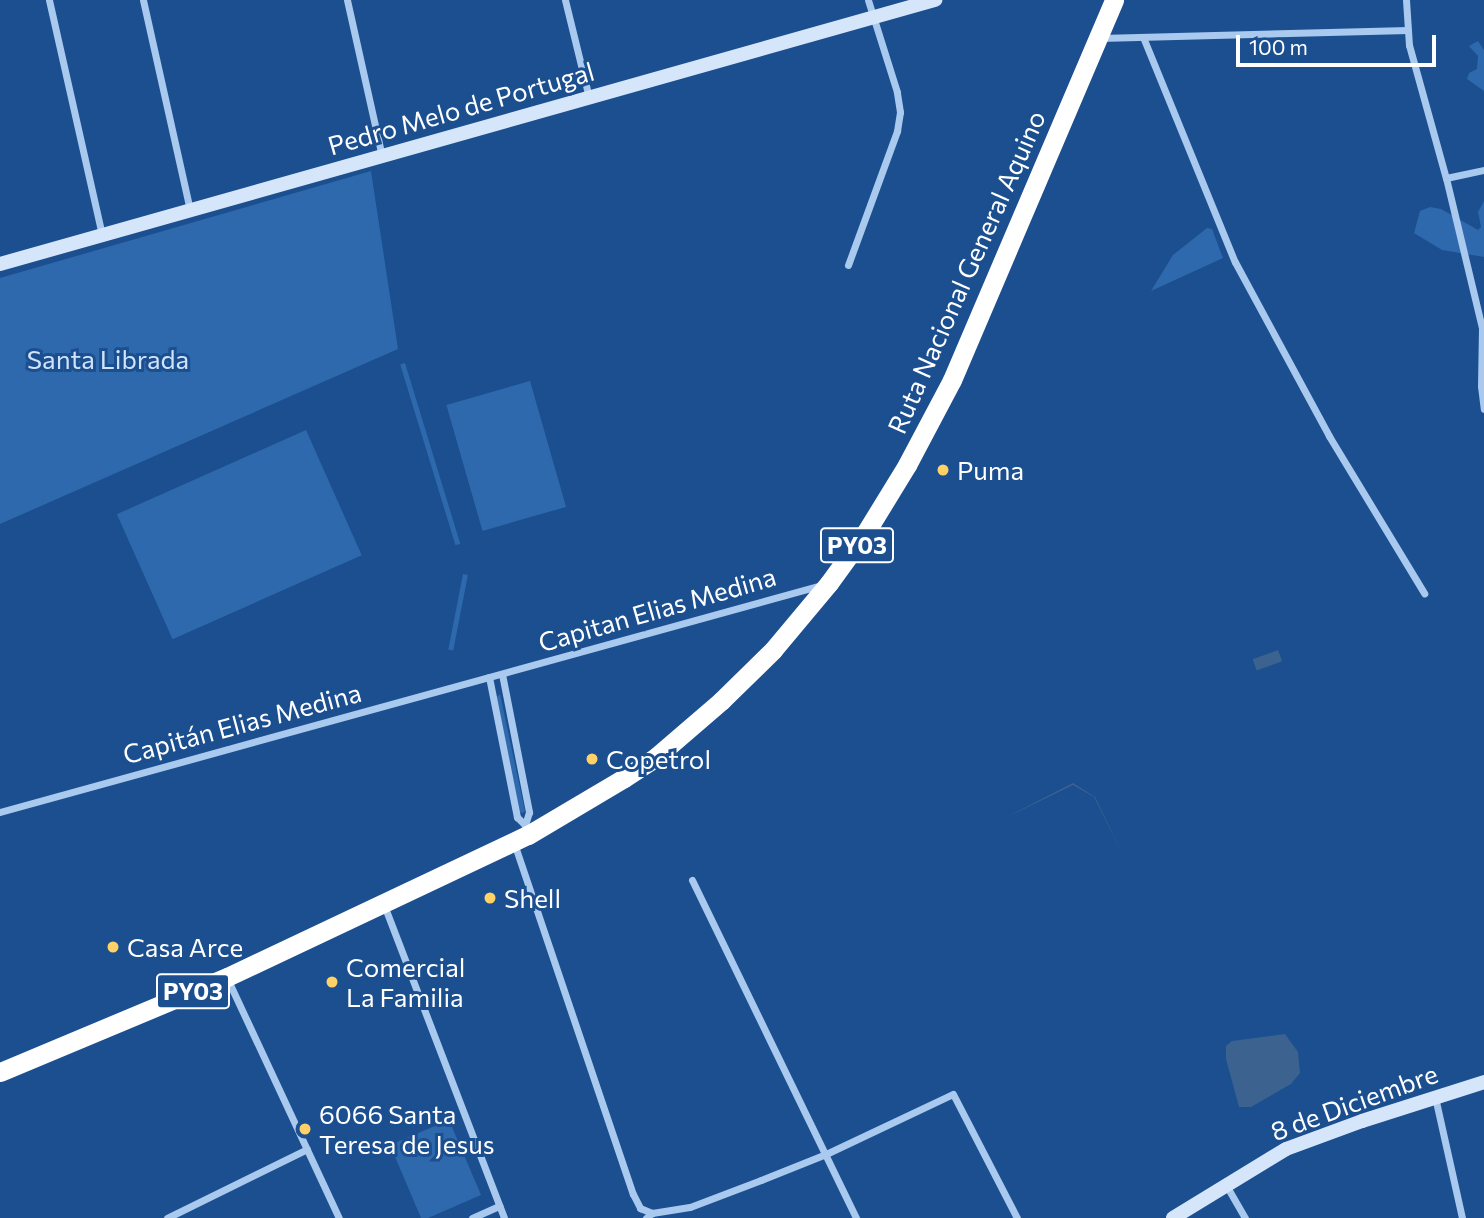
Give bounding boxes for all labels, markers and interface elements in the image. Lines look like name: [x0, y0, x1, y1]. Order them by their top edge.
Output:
scale bar: [1239, 21, 1438, 65]
text: 100 m: [1249, 34, 1308, 59]
street label: Pedro Melo de Portugal: [324, 55, 598, 161]
street label: Ruta Nacional General Aquino: [881, 106, 1051, 438]
park label: Santa Librada: [27, 343, 189, 375]
place label: Puma: [957, 454, 1024, 486]
marker: Puma: [935, 462, 951, 478]
road number: PY03: [818, 524, 896, 566]
street label: Capitan Elias Medina: [535, 560, 779, 658]
street label: Capitán Elias Medina: [119, 676, 365, 770]
place label: Copetrol: [606, 743, 711, 775]
marker: Copetrol: [584, 751, 600, 767]
place label: Shell: [504, 882, 561, 914]
marker: Shell: [482, 890, 498, 906]
place label: Casa Arce: [127, 931, 243, 963]
marker: Casa Arce: [105, 939, 121, 955]
place label: Comercial La Familia: [346, 951, 465, 1012]
road number: PY03: [154, 971, 232, 1012]
marker: Comercial La Familia: [324, 974, 340, 990]
street label: 8 de Diciembre: [1266, 1057, 1442, 1147]
place label: 6066 Santa Teresa de Jesus: [319, 1098, 495, 1160]
marker: 6066 Santa Teresa de Jesus: [297, 1121, 313, 1137]

